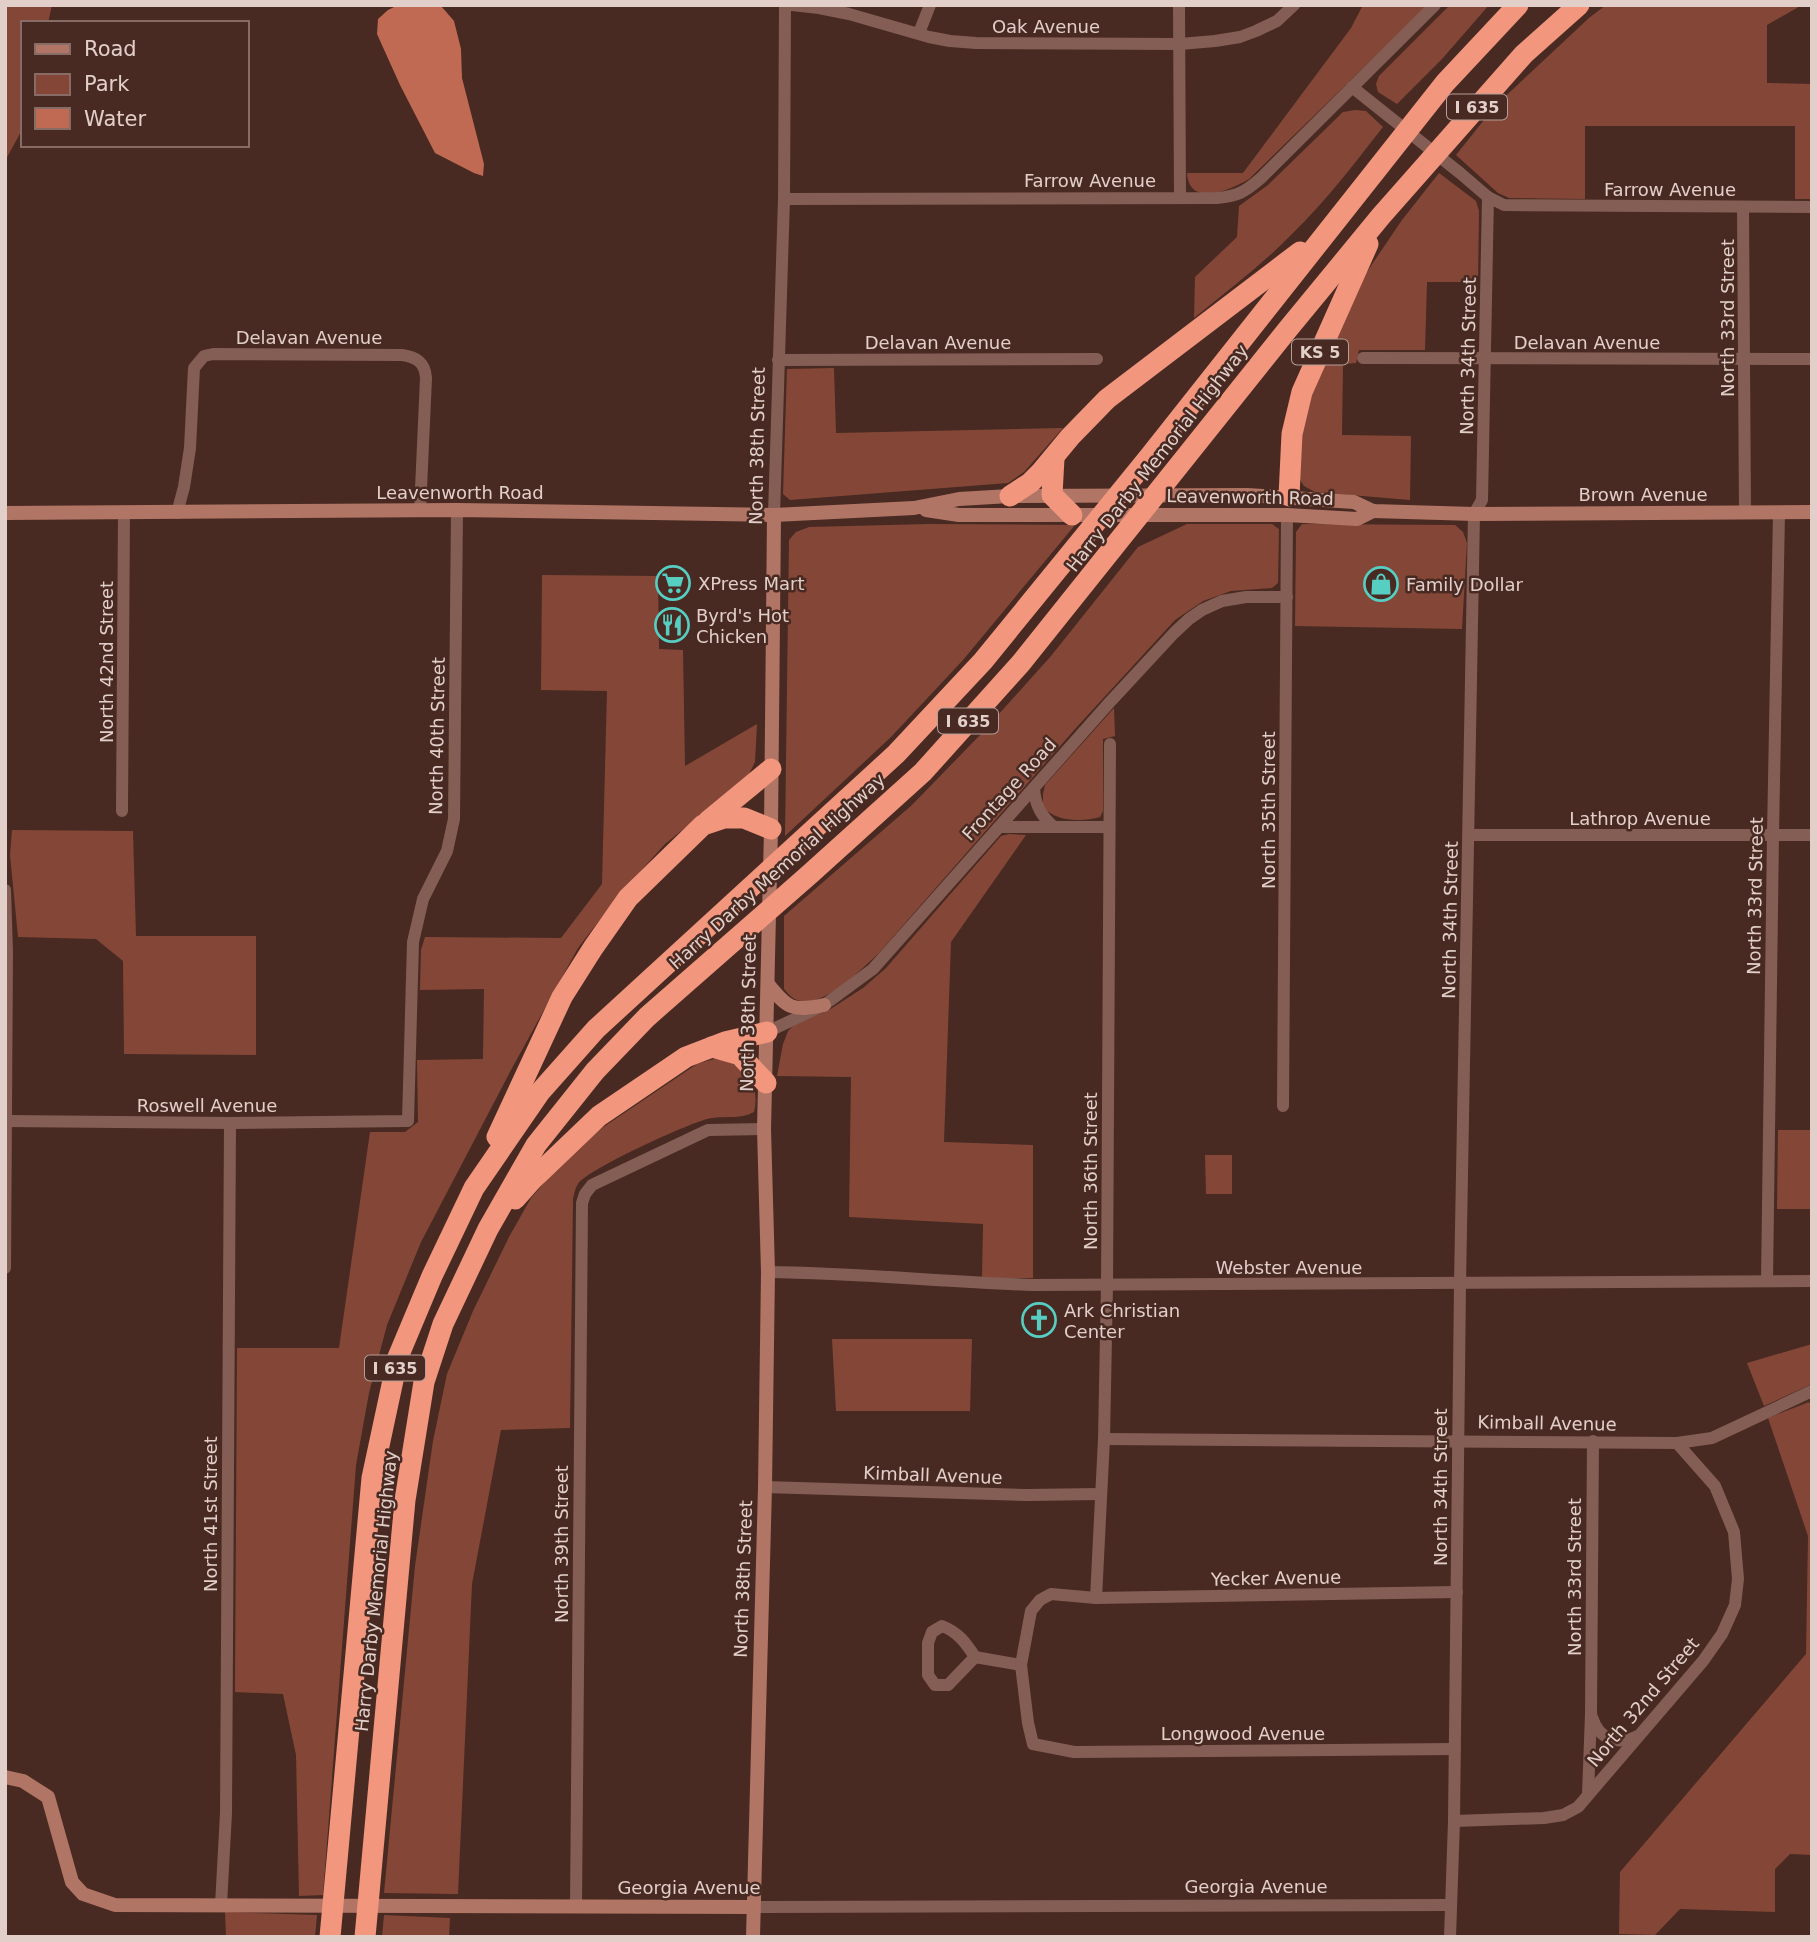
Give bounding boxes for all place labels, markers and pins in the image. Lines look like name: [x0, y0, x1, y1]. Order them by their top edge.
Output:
supermarket icon: XPress Mart: [654, 564, 692, 602]
shop icon: Family Dollar: [1362, 565, 1400, 603]
place label: XPress Mart: [698, 573, 804, 594]
place label: Family Dollar: [1406, 574, 1524, 595]
place label: Byrd's Hot Chicken: [696, 605, 789, 647]
restaurant icon: Byrd's Hot Chicken: [653, 606, 691, 644]
place label: Ark Christian Center: [1064, 1300, 1180, 1342]
church icon: Ark Christian Center: [1020, 1301, 1058, 1339]

